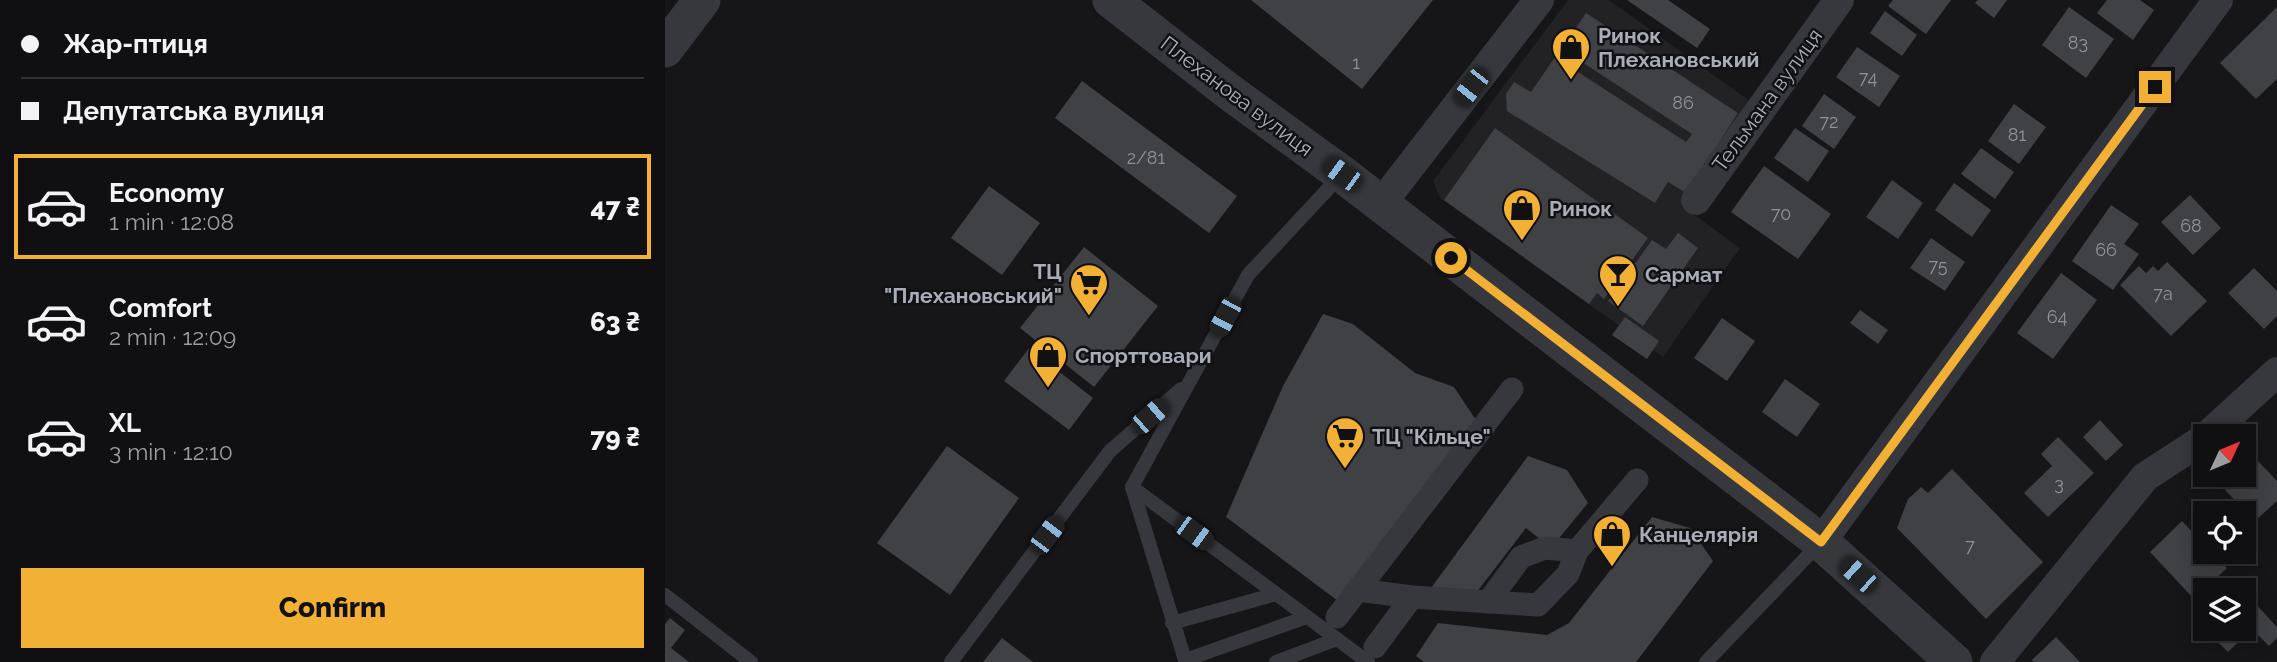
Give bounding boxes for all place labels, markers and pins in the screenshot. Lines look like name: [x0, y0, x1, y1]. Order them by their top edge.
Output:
place label: Ринок Плехановський: [1598, 23, 1759, 72]
shop icon: Ринок Плехановський: [1550, 26, 1592, 81]
shop icon: Ринок: [1501, 187, 1543, 242]
place label: Ринок: [1549, 196, 1612, 221]
bar icon: Сармат: [1597, 253, 1639, 308]
place label: ТЦ "Плехановський": [884, 259, 1062, 308]
supermarket icon: ТЦ "Плехановський": [1068, 262, 1110, 317]
place label: Сармат: [1645, 262, 1723, 287]
shop icon: Спорттовари: [1027, 334, 1069, 389]
place label: Спорттовари: [1075, 343, 1212, 368]
supermarket icon: ТЦ "Кільце": [1324, 415, 1366, 470]
place label: ТЦ "Кільце": [1372, 424, 1491, 449]
shop icon: Канцелярія: [1591, 513, 1633, 568]
place label: Канцелярія: [1639, 522, 1758, 547]

